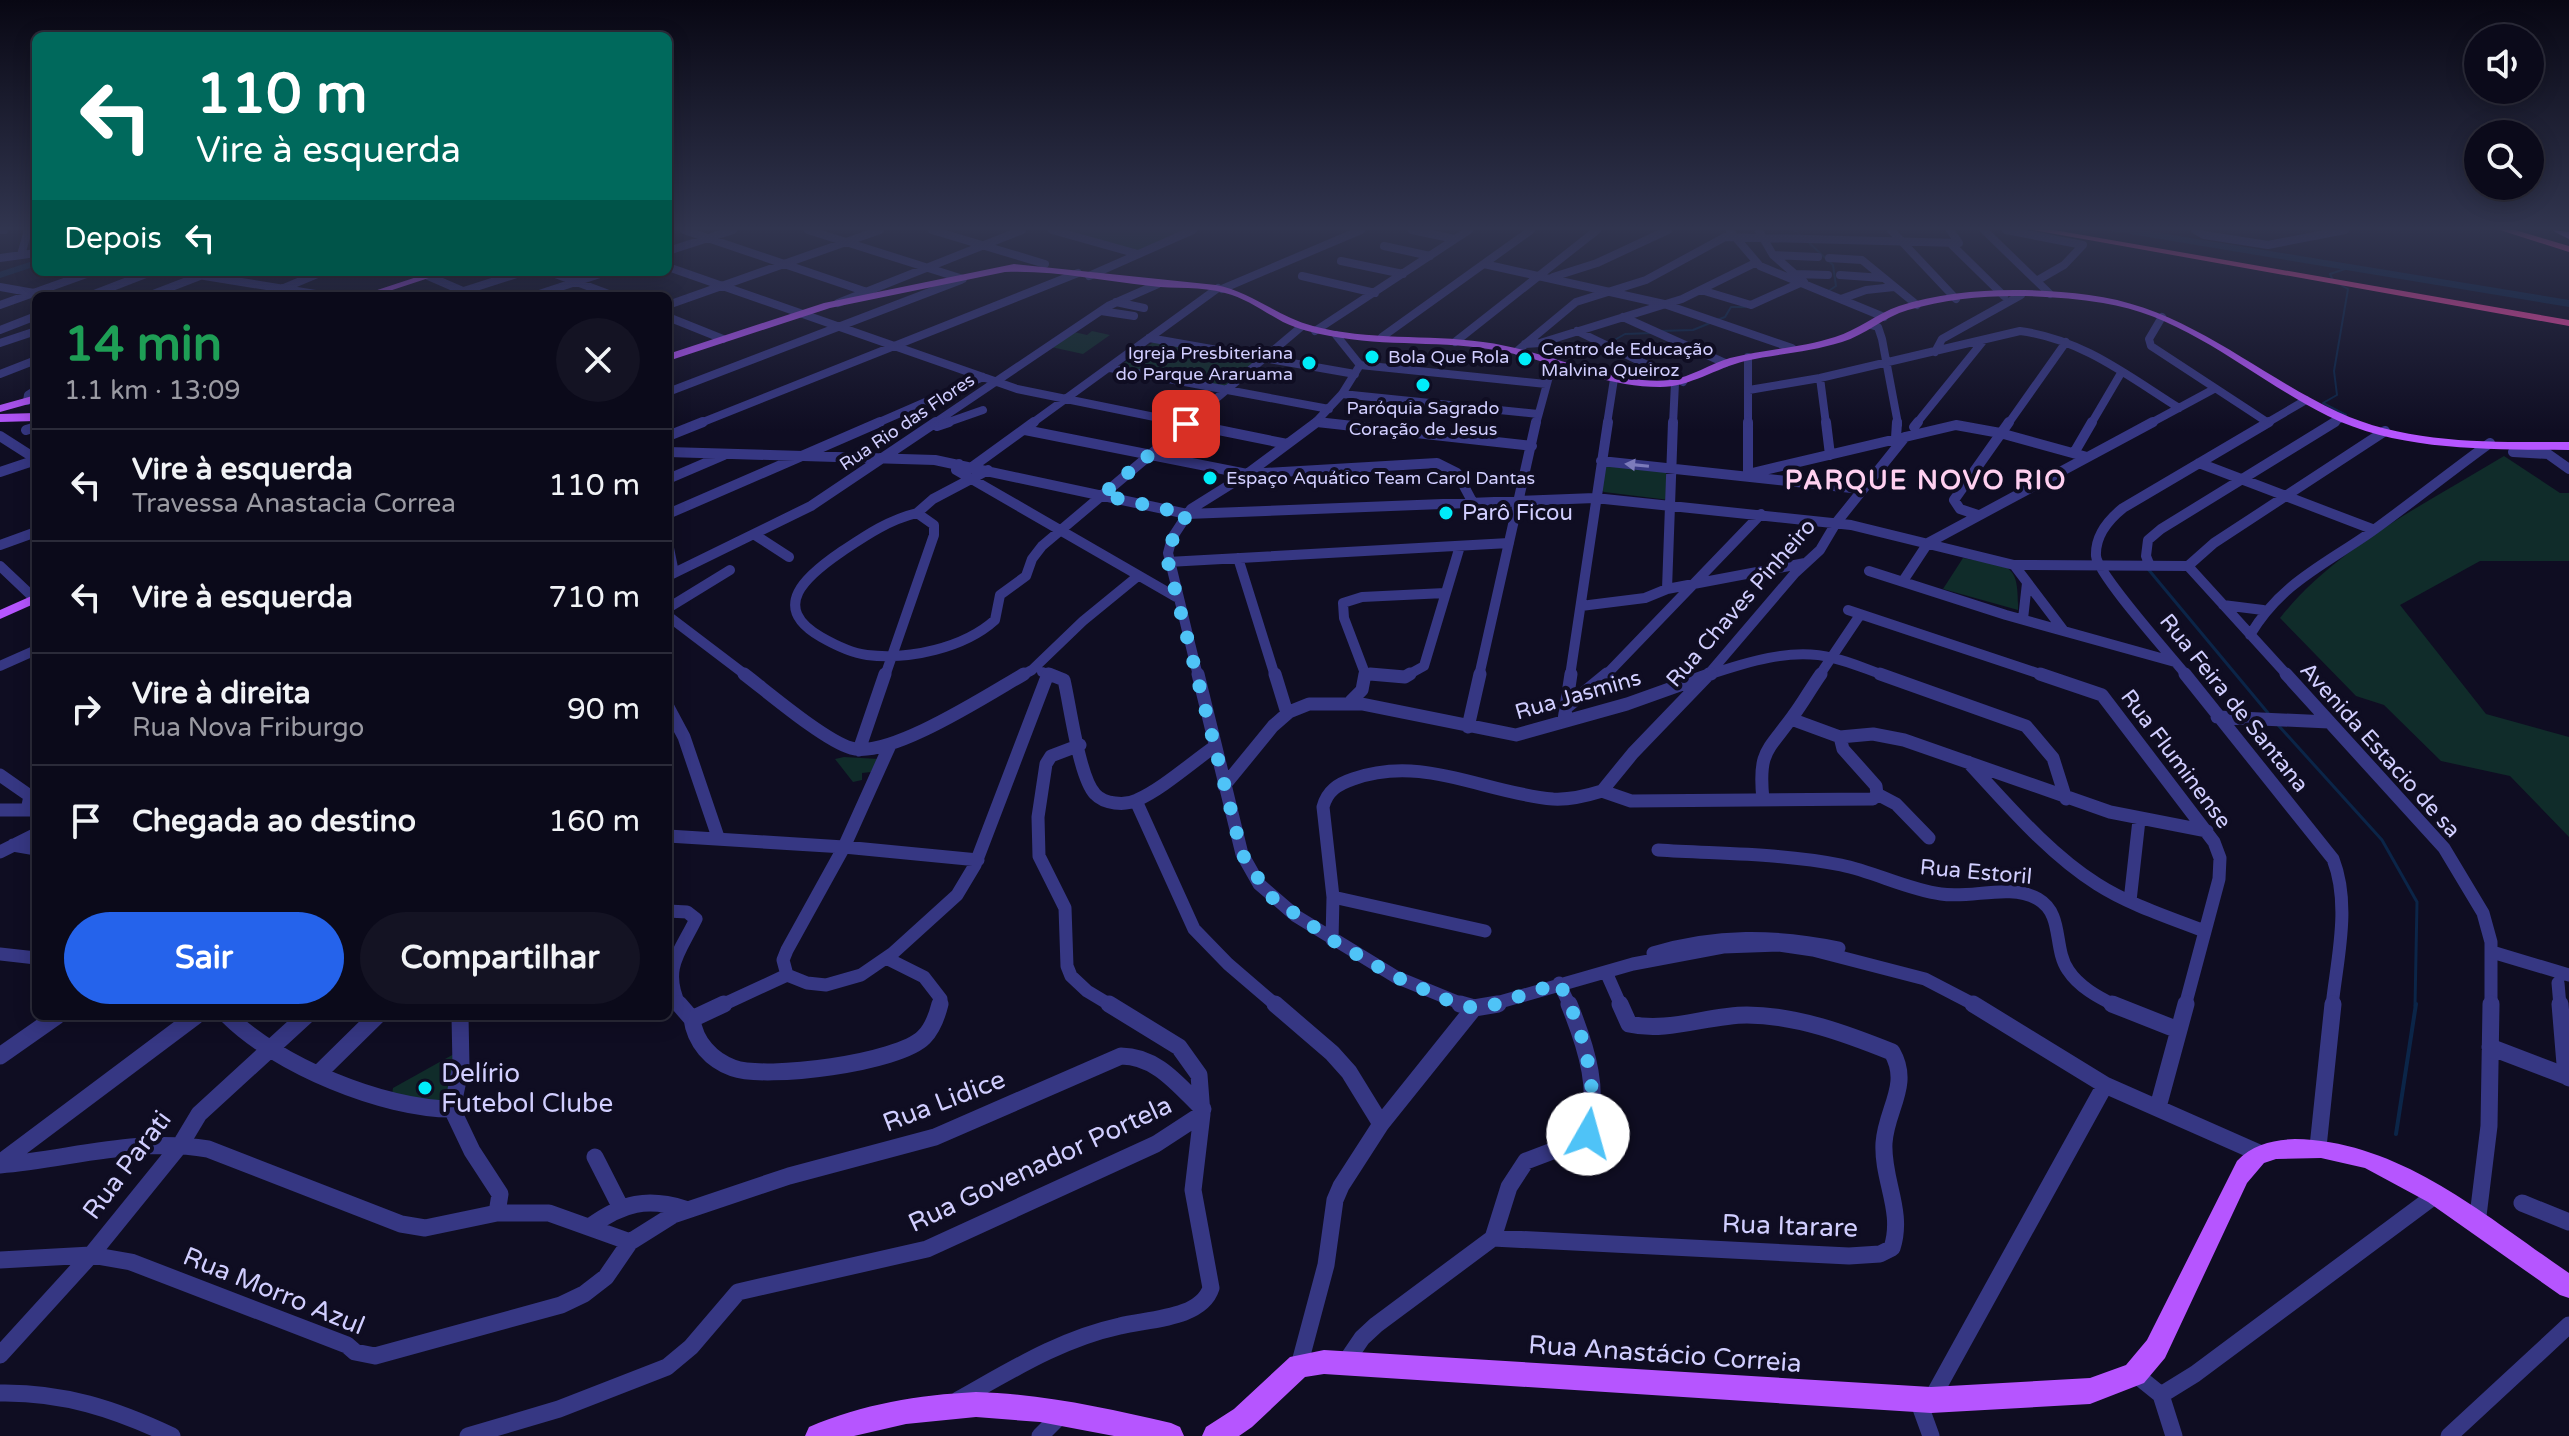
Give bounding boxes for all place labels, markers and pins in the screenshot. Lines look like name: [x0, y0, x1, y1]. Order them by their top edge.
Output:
place label: Centro de Educação Malvina Queiroz: [1541, 338, 1713, 381]
place label: Igreja Presbiteriana do Parque Araruama: [1116, 342, 1293, 385]
place label: Bola Que Rola: [1388, 346, 1509, 368]
marker: Bola Que Rola: [1363, 348, 1381, 366]
marker: Centro de Educação Malvina Queiroz: [1516, 350, 1534, 368]
marker: Igreja Presbiteriana do Parque Araruama: [1300, 354, 1318, 372]
marker: Paróquia Sagrado Coração de Jesus: [1414, 376, 1432, 394]
pin: [1152, 390, 1220, 458]
place label: Paróquia Sagrado Coração de Jesus: [1347, 397, 1499, 440]
place label: Espaço Aquático Team Carol Dantas: [1226, 467, 1535, 489]
marker: Espaço Aquático Team Carol Dantas: [1201, 469, 1219, 487]
place label: Parô Ficou: [1462, 500, 1573, 526]
marker: Parô Ficou: [1437, 504, 1455, 522]
place label: Delírio Futebol Clube: [441, 1058, 613, 1119]
marker: Delírio Futebol Clube: [416, 1079, 434, 1097]

